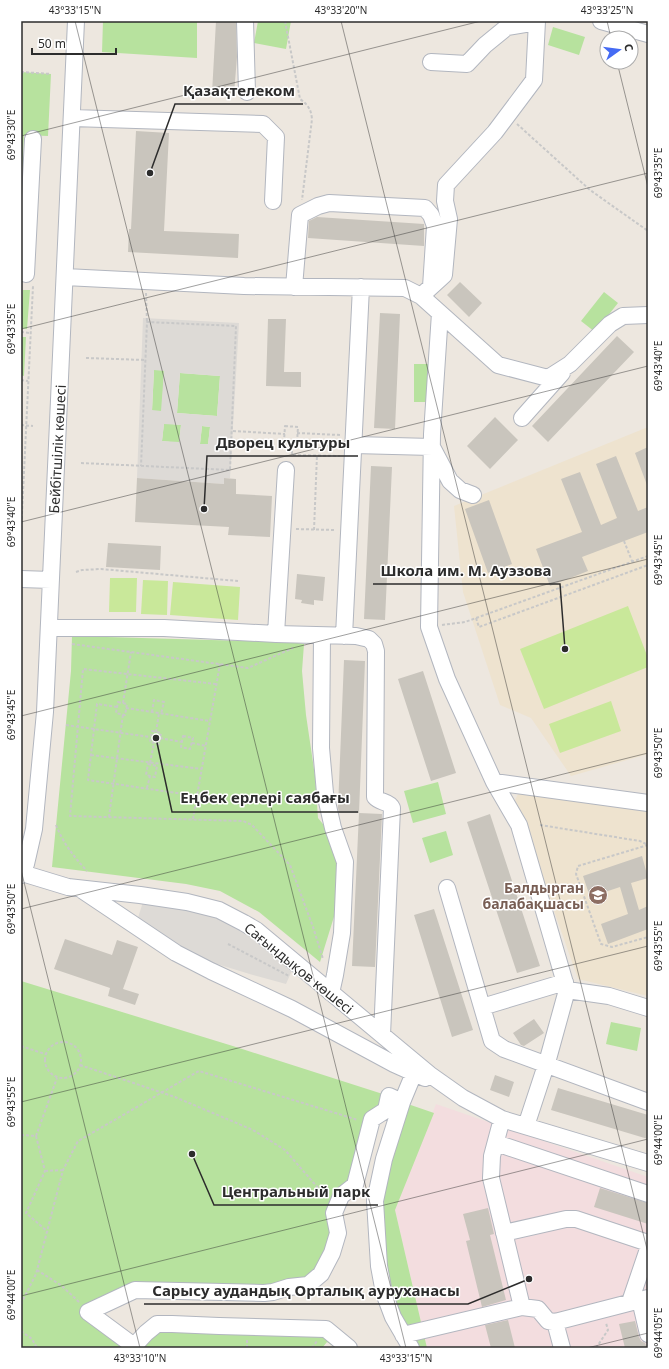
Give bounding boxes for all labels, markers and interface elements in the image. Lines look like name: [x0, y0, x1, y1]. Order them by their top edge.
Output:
text: 43°33'15"N: [49, 3, 101, 17]
text: 43°33'20"N: [315, 3, 367, 17]
text: 43°33'25"N: [581, 3, 633, 17]
scale bar: [32, 30, 116, 56]
north arrow: [599, 30, 639, 70]
text: 50 m: [38, 35, 66, 52]
text: С: [621, 42, 637, 53]
callout: Қазақтелеком: [175, 77, 303, 104]
text: Қазақтелеком: [183, 80, 295, 100]
text: 69°43'30"E: [4, 110, 18, 160]
text: 69°43'35"E: [651, 148, 665, 198]
text: 69°43'35"E: [4, 304, 18, 354]
text: 69°43'40"E: [651, 341, 665, 391]
street label: Бейбітшілік көшесі: [44, 384, 70, 514]
callout: Дворец культуры: [207, 429, 358, 456]
text: Дворец культуры: [216, 432, 350, 452]
text: 69°43'40"E: [4, 497, 18, 547]
text: 69°43'45"E: [651, 535, 665, 585]
callout: Школа им. М. Ауэзова: [373, 557, 560, 584]
text: Школа им. М. Ауэзова: [381, 560, 551, 580]
text: 69°43'45"E: [4, 690, 18, 740]
text: 69°43'50"E: [651, 728, 665, 778]
callout: Еңбек ерлері саябағы: [172, 785, 358, 812]
text: Еңбек ерлері саябағы: [180, 787, 350, 807]
place label: Балдырган балабақшасы: [483, 878, 584, 913]
text: 69°43'50"E: [4, 884, 18, 934]
school or university icon: Балдырган балабақшасы: [587, 884, 609, 906]
street label: Сағындықов көшесі: [240, 918, 358, 1018]
text: 69°43'55"E: [651, 921, 665, 971]
text: 69°43'55"E: [4, 1077, 18, 1127]
text: 69°44'00"E: [651, 1115, 665, 1165]
callout: Центральный парк: [214, 1178, 378, 1205]
text: Центральный парк: [222, 1181, 371, 1201]
text: 69°44'00"E: [4, 1270, 18, 1320]
callout: Сарысу аудандық Орталық ауруханасы: [144, 1277, 468, 1304]
text: Сарысу аудандық Орталық ауруханасы: [152, 1280, 460, 1300]
text: 69°44'05"E: [651, 1308, 665, 1358]
text: 43°33'10"N: [114, 1351, 166, 1365]
text: 43°33'15"N: [380, 1351, 432, 1365]

